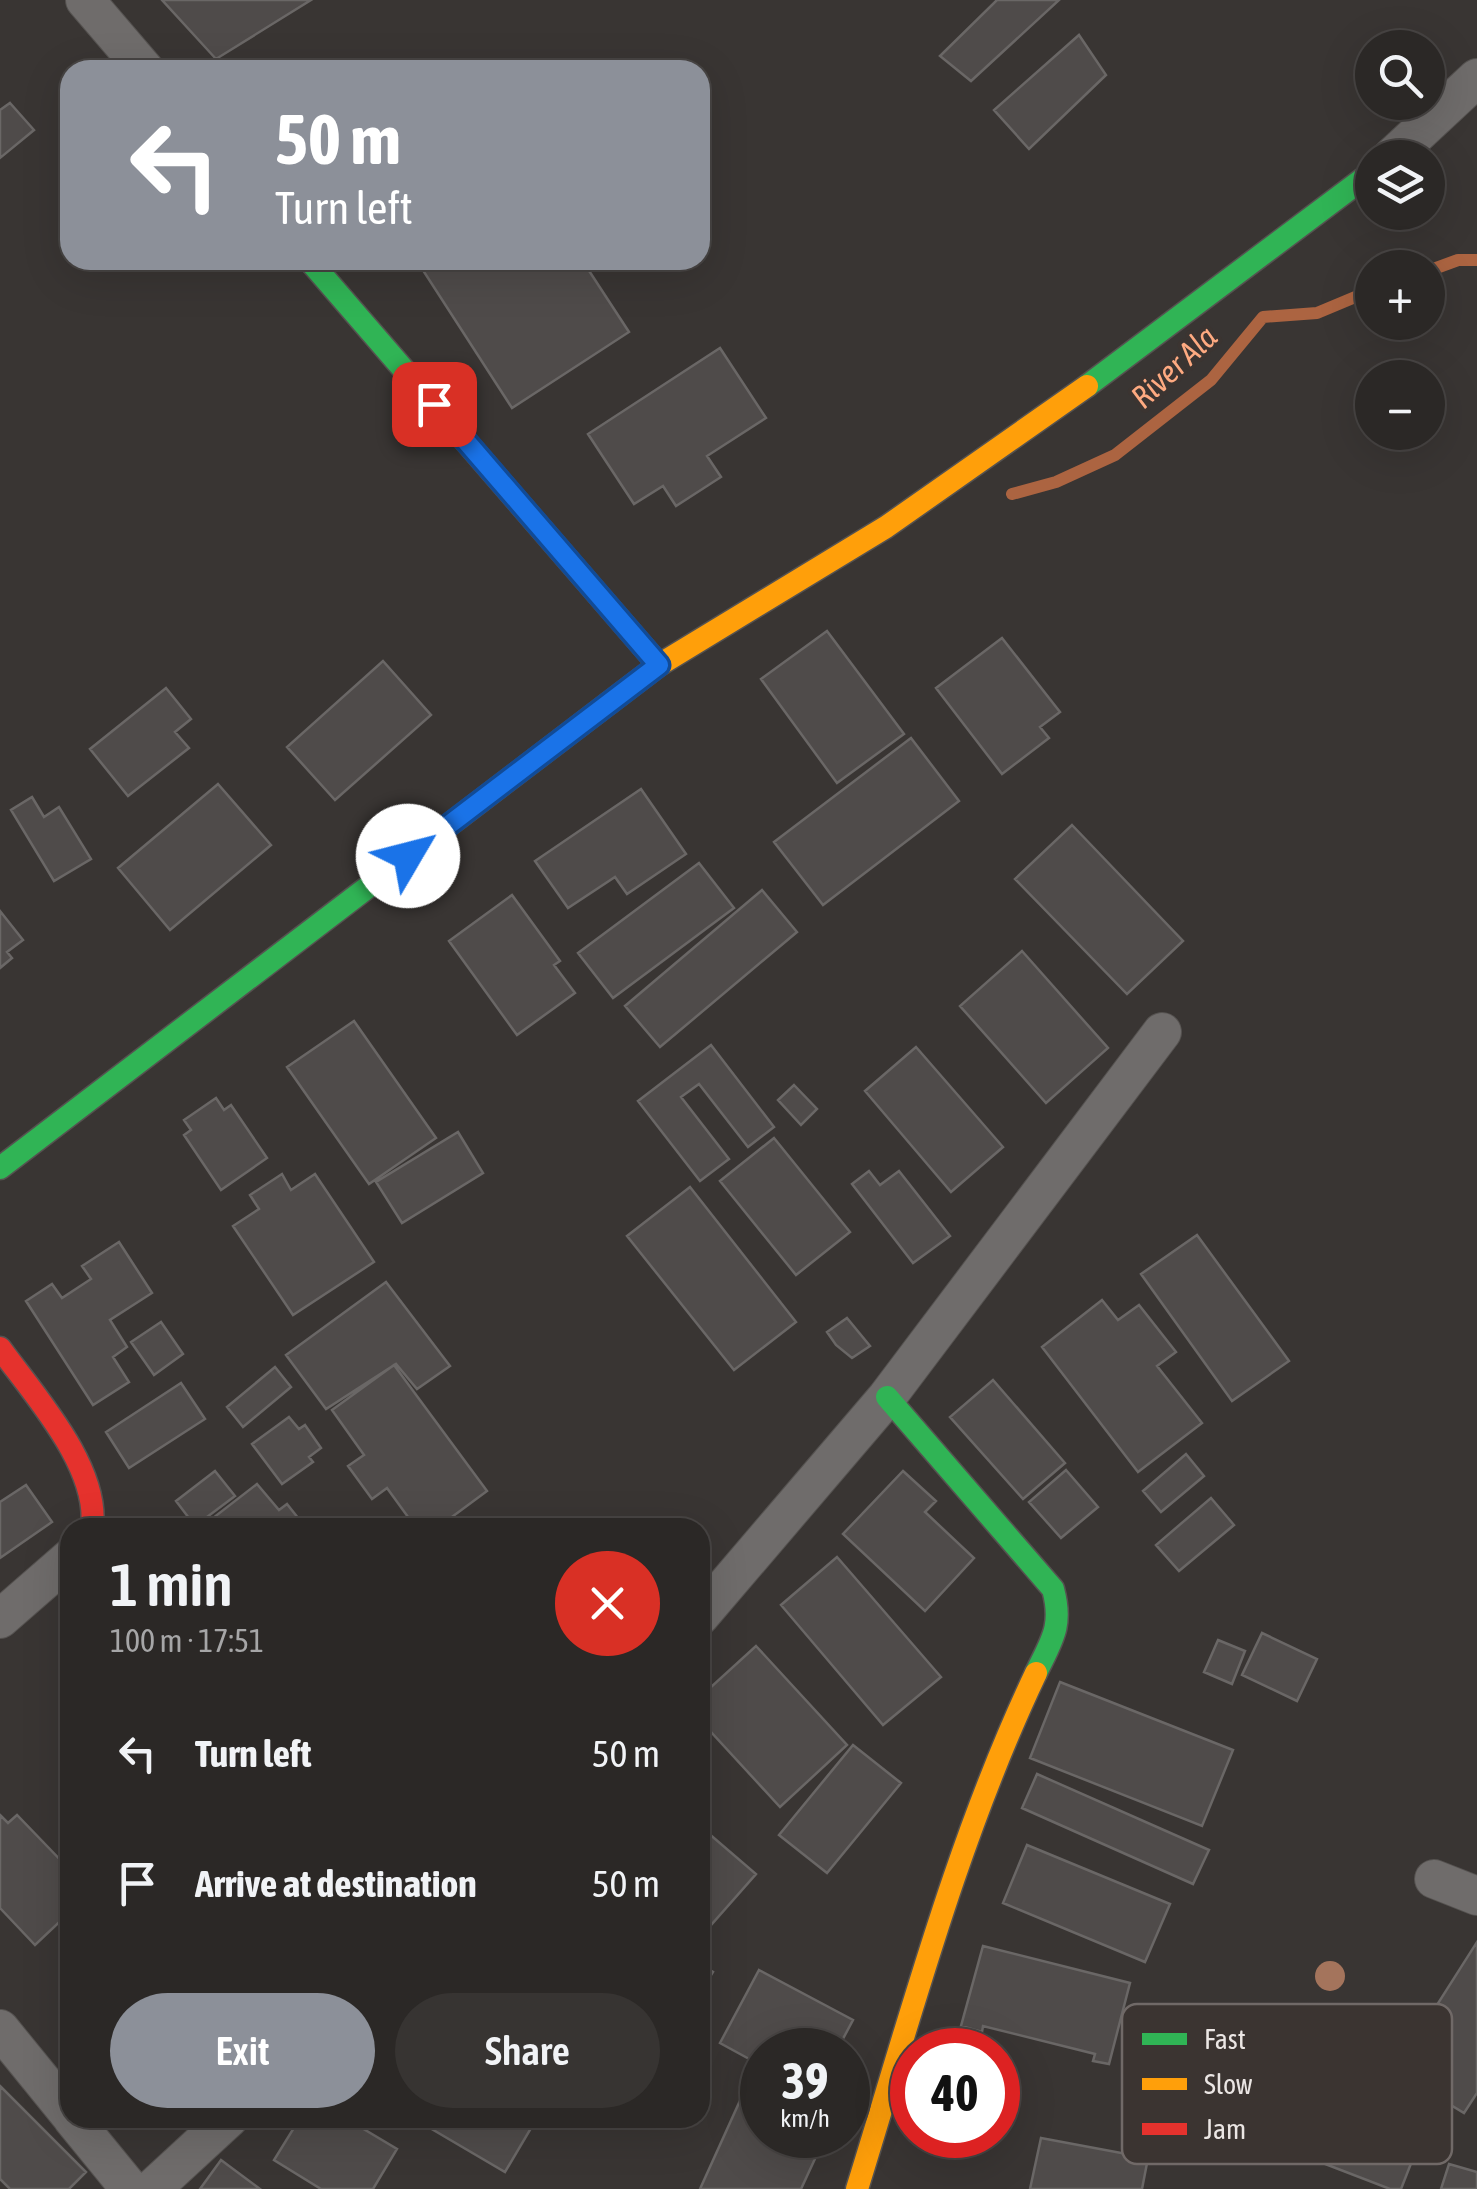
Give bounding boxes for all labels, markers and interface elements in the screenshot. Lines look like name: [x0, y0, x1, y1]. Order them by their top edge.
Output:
map controls: [1355, 30, 1445, 450]
button: search: [1355, 30, 1445, 120]
text: 50 m: [275, 99, 401, 179]
icon: left: [110, 100, 240, 230]
button: layers: [1355, 140, 1445, 230]
text: Turn left: [275, 182, 413, 234]
button: +: [1355, 250, 1445, 340]
water label: River Ala: [1123, 318, 1224, 415]
button: −: [1355, 360, 1445, 450]
pin: [392, 362, 477, 447]
icon: arrive: [407, 377, 462, 432]
position arrow: [356, 804, 460, 908]
text: 1 min: [110, 1550, 233, 1619]
button: close: [555, 1551, 660, 1656]
text: 100 m · 17:51: [110, 1622, 264, 1659]
icon: left: [110, 1726, 165, 1781]
text: Turn left: [195, 1732, 311, 1775]
text: 50 m: [592, 1732, 660, 1775]
icon: arrive: [110, 1856, 165, 1911]
text: Arrive at destination: [195, 1862, 477, 1905]
text: 50 m: [592, 1862, 660, 1905]
button: Exit: [110, 1993, 375, 2108]
button: Share: [395, 1993, 660, 2108]
legend: [1122, 2004, 1452, 2164]
text: Fast: [1204, 2023, 1246, 2055]
speed limit sign: 40: [890, 2028, 1020, 2158]
text: 39: [781, 2052, 828, 2110]
text: Slow: [1204, 2068, 1253, 2100]
text: km/h: [780, 2104, 830, 2132]
text: Jam: [1204, 2113, 1246, 2145]

